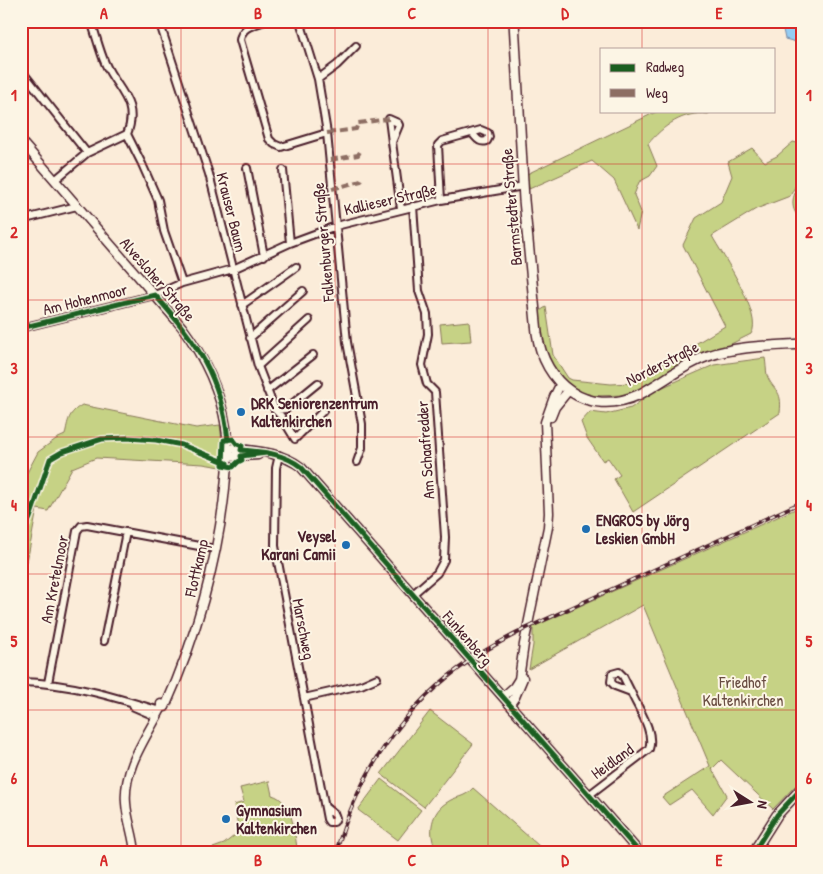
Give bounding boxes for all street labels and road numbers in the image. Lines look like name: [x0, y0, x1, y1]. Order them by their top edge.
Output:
street label: Barmstedter Straße: [495, 147, 527, 267]
street label: Krauser Baum: [212, 170, 253, 254]
street label: Kallieser Straße: [342, 178, 439, 220]
street label: Falkenburger Straße: [307, 181, 339, 303]
street label: Alvesloher Straße: [115, 232, 201, 326]
street label: Am Hohenmoor: [40, 278, 130, 320]
street label: Norderstraße: [622, 335, 703, 391]
street label: Am Schaafredder: [411, 400, 439, 500]
street label: Am Kretelmoor: [35, 533, 73, 625]
street label: Flottkamp: [178, 537, 213, 600]
street label: Marschweg: [287, 597, 321, 661]
street label: Funkenberg: [437, 605, 498, 670]
street label: Heidland: [586, 738, 638, 784]

